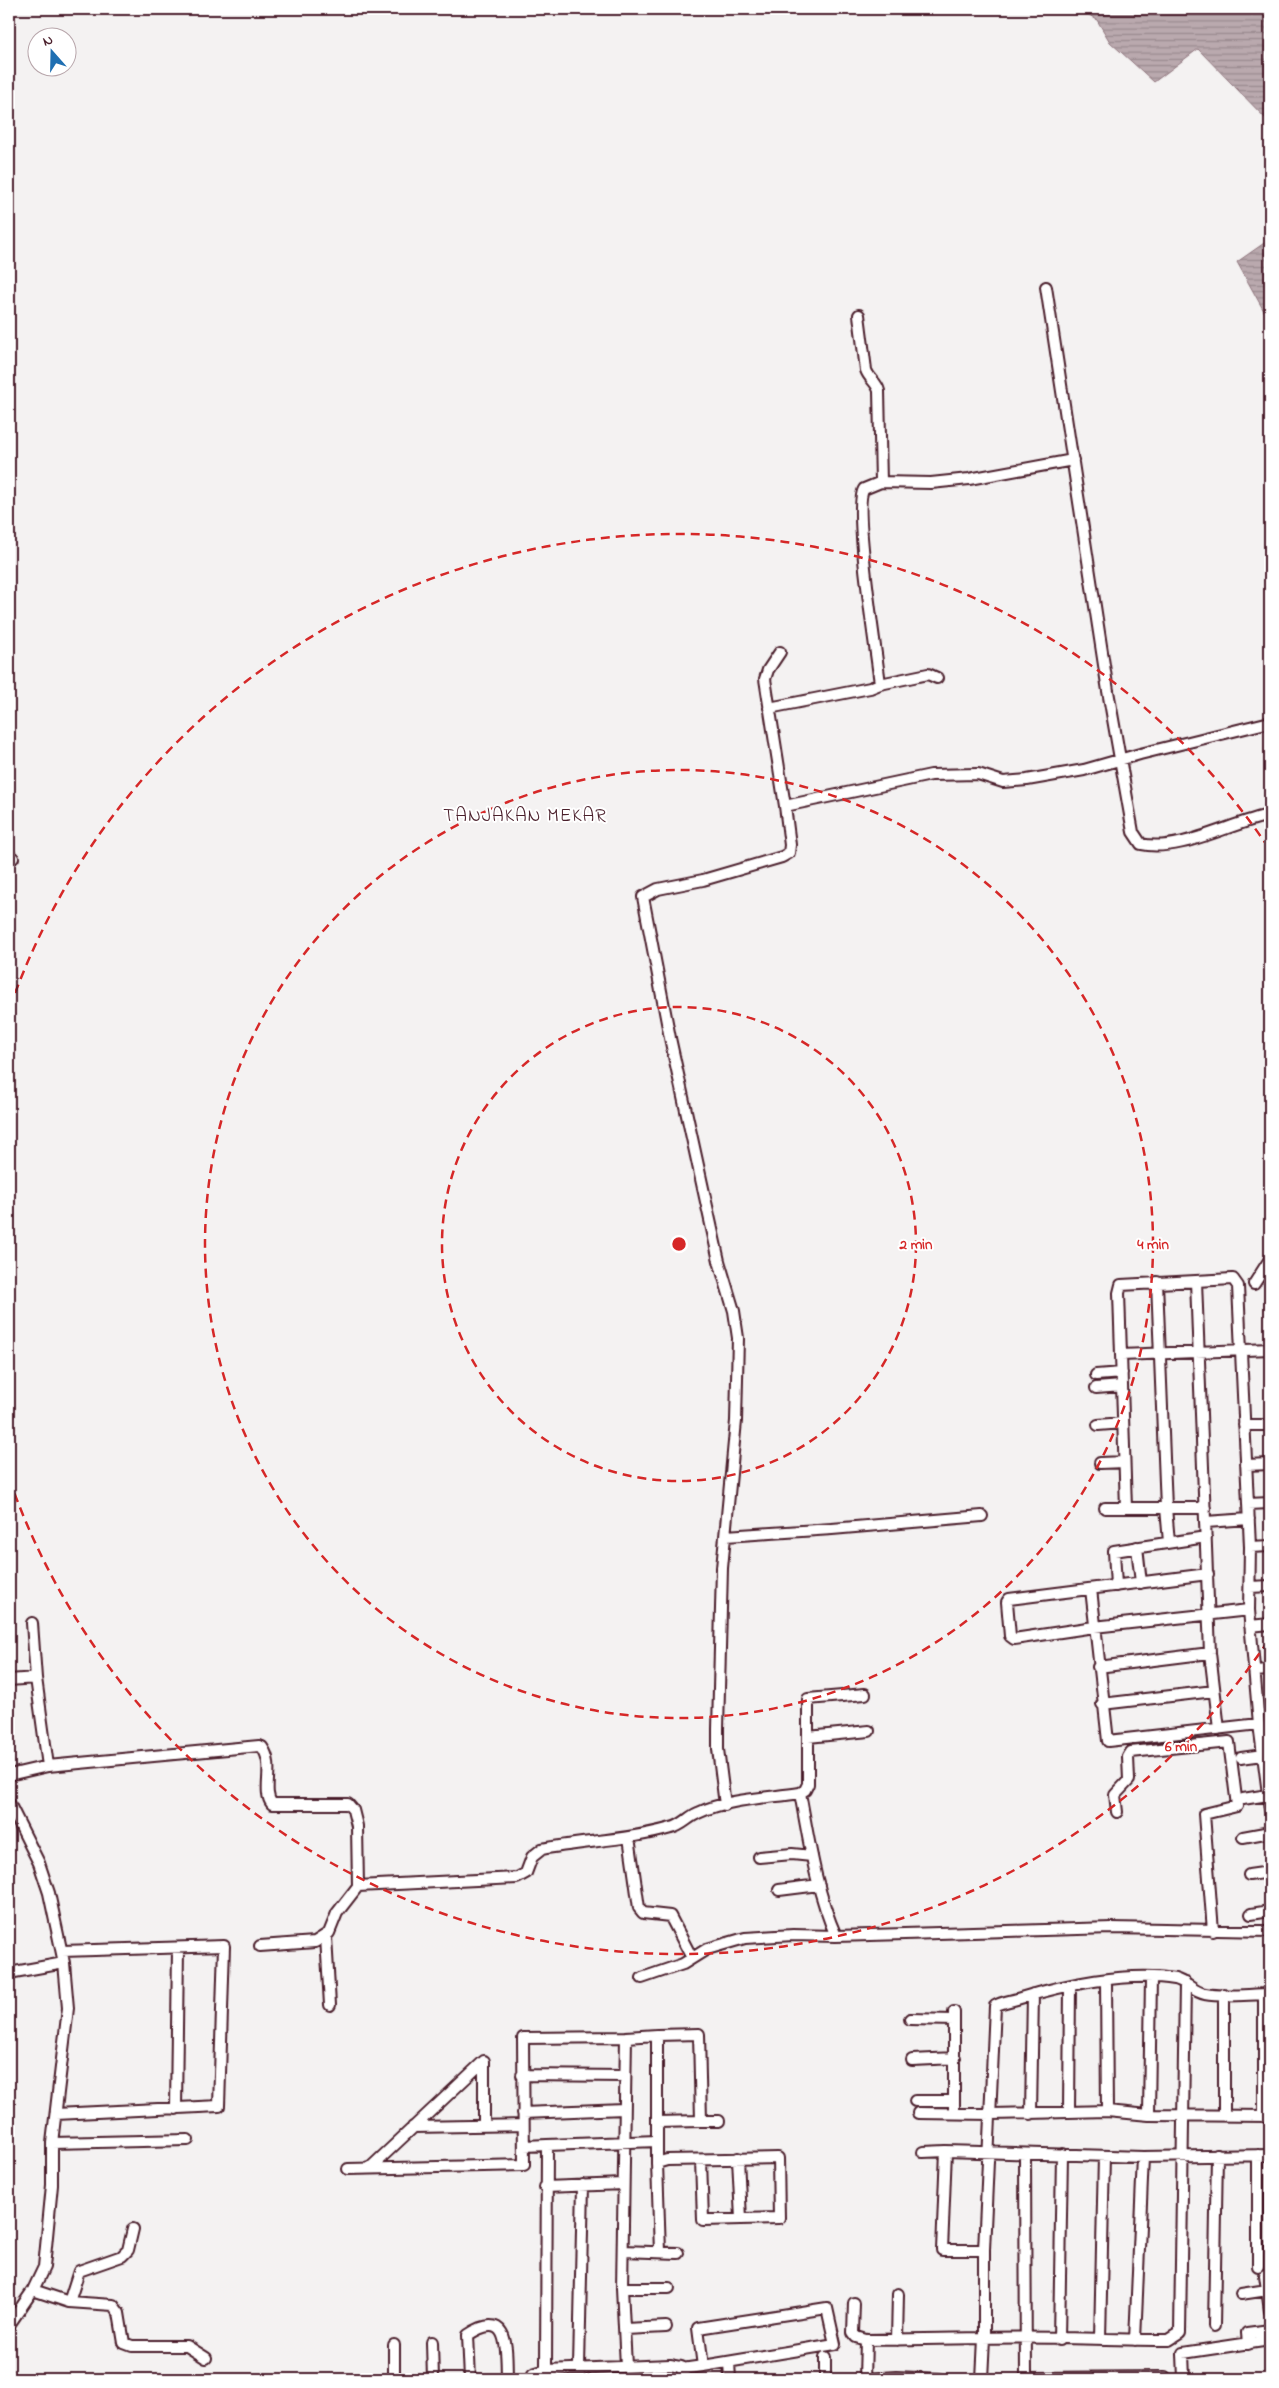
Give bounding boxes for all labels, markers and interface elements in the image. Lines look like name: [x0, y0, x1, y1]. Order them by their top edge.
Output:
north arrow: [28, 28, 78, 78]
text: N: [40, 30, 56, 53]
district label: TANJAKAN MEKAR: [443, 803, 607, 830]
text: 2 min: [899, 1234, 933, 1256]
text: 4 min: [1136, 1234, 1169, 1256]
centre of rings: [670, 1235, 688, 1253]
text: 6 min: [1164, 1736, 1198, 1758]

